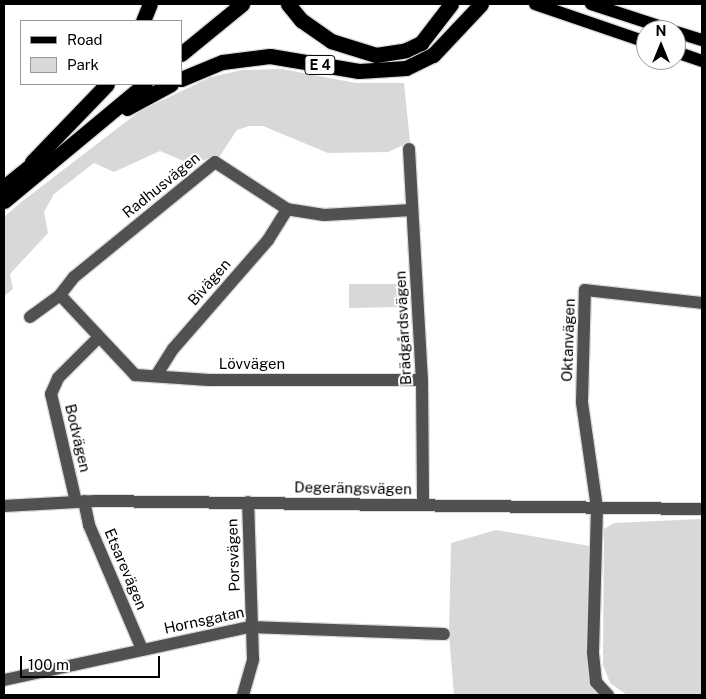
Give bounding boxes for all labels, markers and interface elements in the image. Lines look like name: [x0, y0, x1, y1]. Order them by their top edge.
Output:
legend: [20, 20, 182, 85]
north arrow: [636, 20, 686, 70]
text: N: [656, 23, 666, 39]
text: Road: [67, 31, 103, 48]
road number: E 4: [304, 54, 336, 76]
text: Park: [67, 56, 99, 73]
street label: Radhusvägen: [119, 148, 203, 222]
street label: Bivägen: [184, 255, 234, 309]
street label: Brädgårdsvägen: [391, 270, 415, 386]
street label: Oktanvägen: [558, 298, 578, 382]
street label: Lövvägen: [219, 355, 285, 373]
street label: Bodvägen: [61, 402, 95, 474]
street label: Degerängsvägen: [294, 478, 412, 498]
street label: Porsvägen: [223, 518, 243, 592]
street label: Etsarevägen: [101, 526, 151, 612]
street label: Hornsgatan: [162, 603, 246, 637]
scale bar: [22, 646, 162, 678]
text: 100 m: [28, 656, 69, 673]

